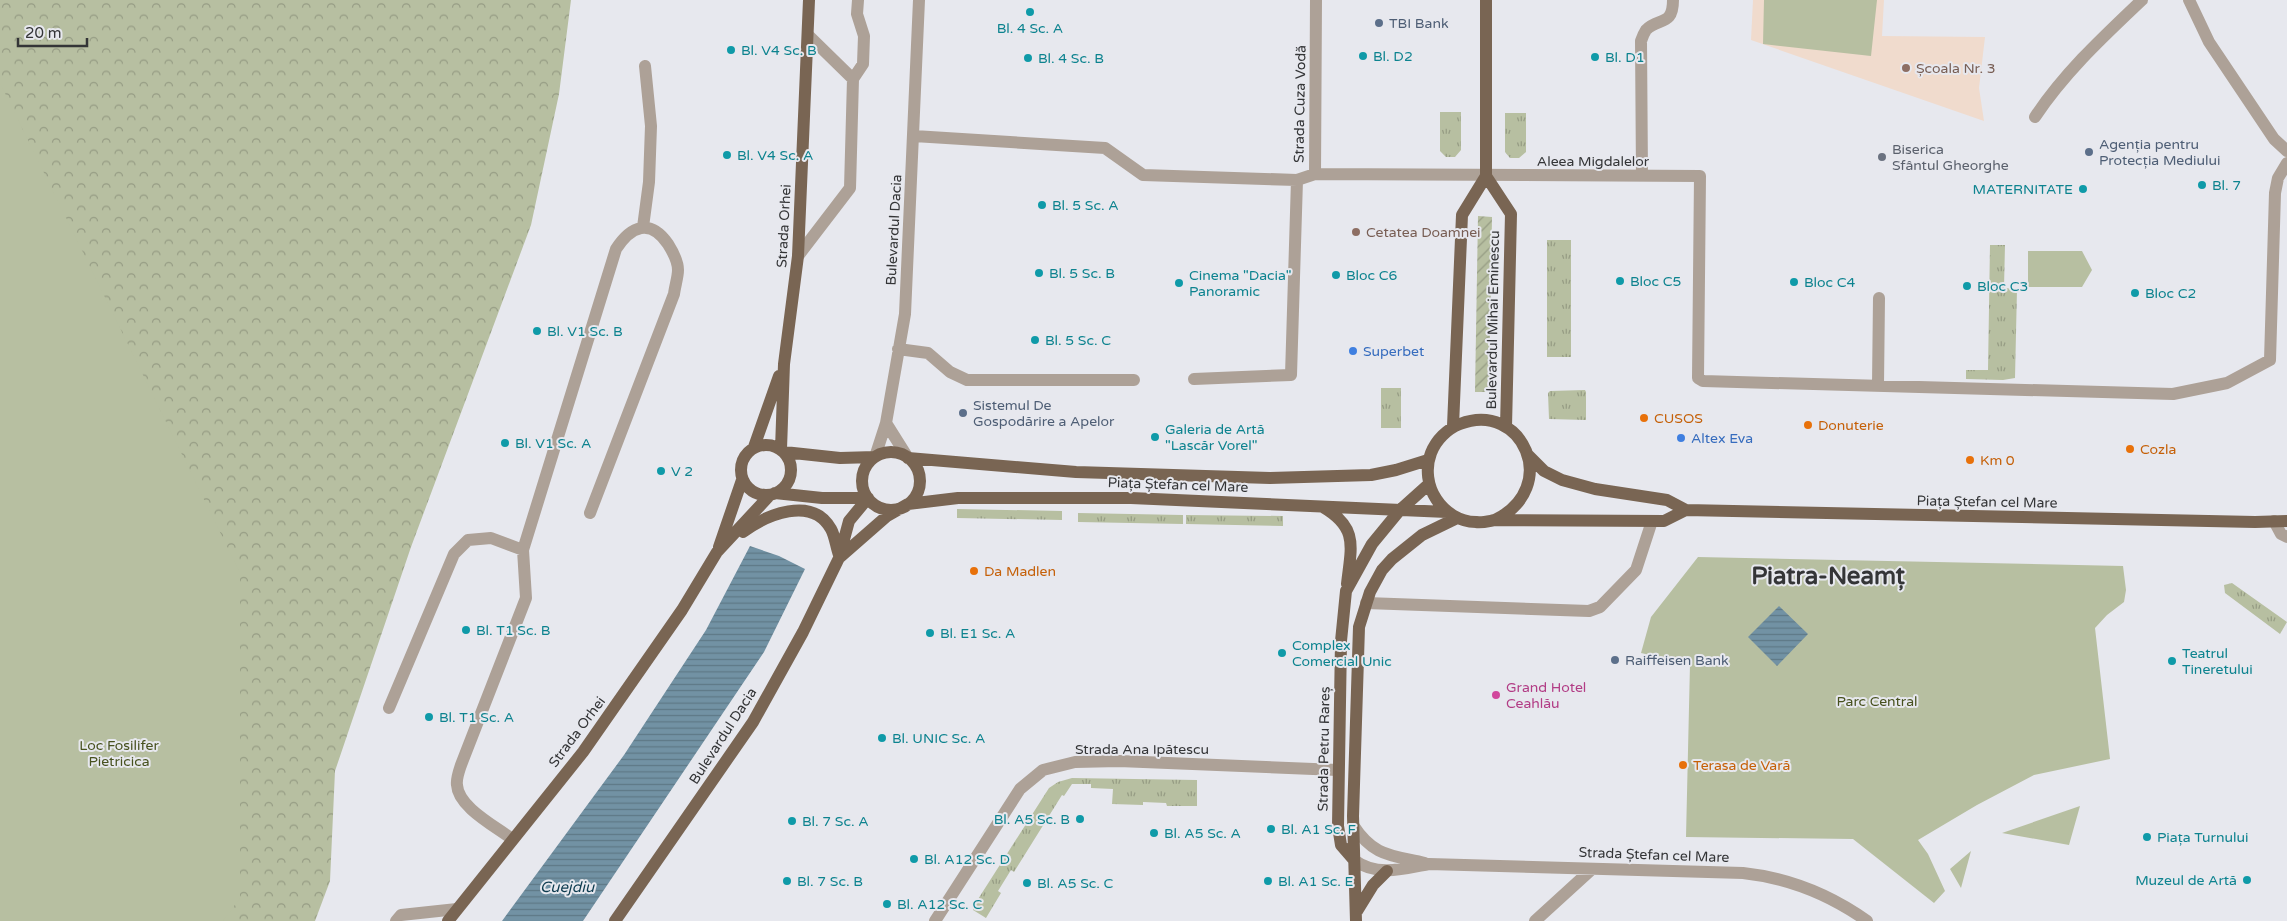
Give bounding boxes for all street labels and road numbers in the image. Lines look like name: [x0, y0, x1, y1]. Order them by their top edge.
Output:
street label: Strada Cuza Vodă: [1290, 45, 1310, 163]
street label: Aleea Migdalelor: [1537, 153, 1650, 170]
street label: Bulevardul Dacia: [883, 174, 905, 286]
street label: Strada Orhei: [773, 184, 795, 268]
street label: Bulevardul Mihai Eminescu: [1483, 230, 1503, 410]
street label: Piața Ștefan cel Mare: [1107, 474, 1249, 496]
street label: Piața Ștefan cel Mare: [1916, 492, 2058, 512]
street label: Bulevardul Dacia: [686, 685, 760, 787]
street label: Strada Petru Rareș: [1314, 686, 1334, 812]
street label: Strada Orhei: [545, 693, 609, 771]
street label: Strada Ana Ipătescu: [1075, 741, 1209, 758]
street label: Strada Ștefan cel Mare: [1578, 844, 1730, 866]

